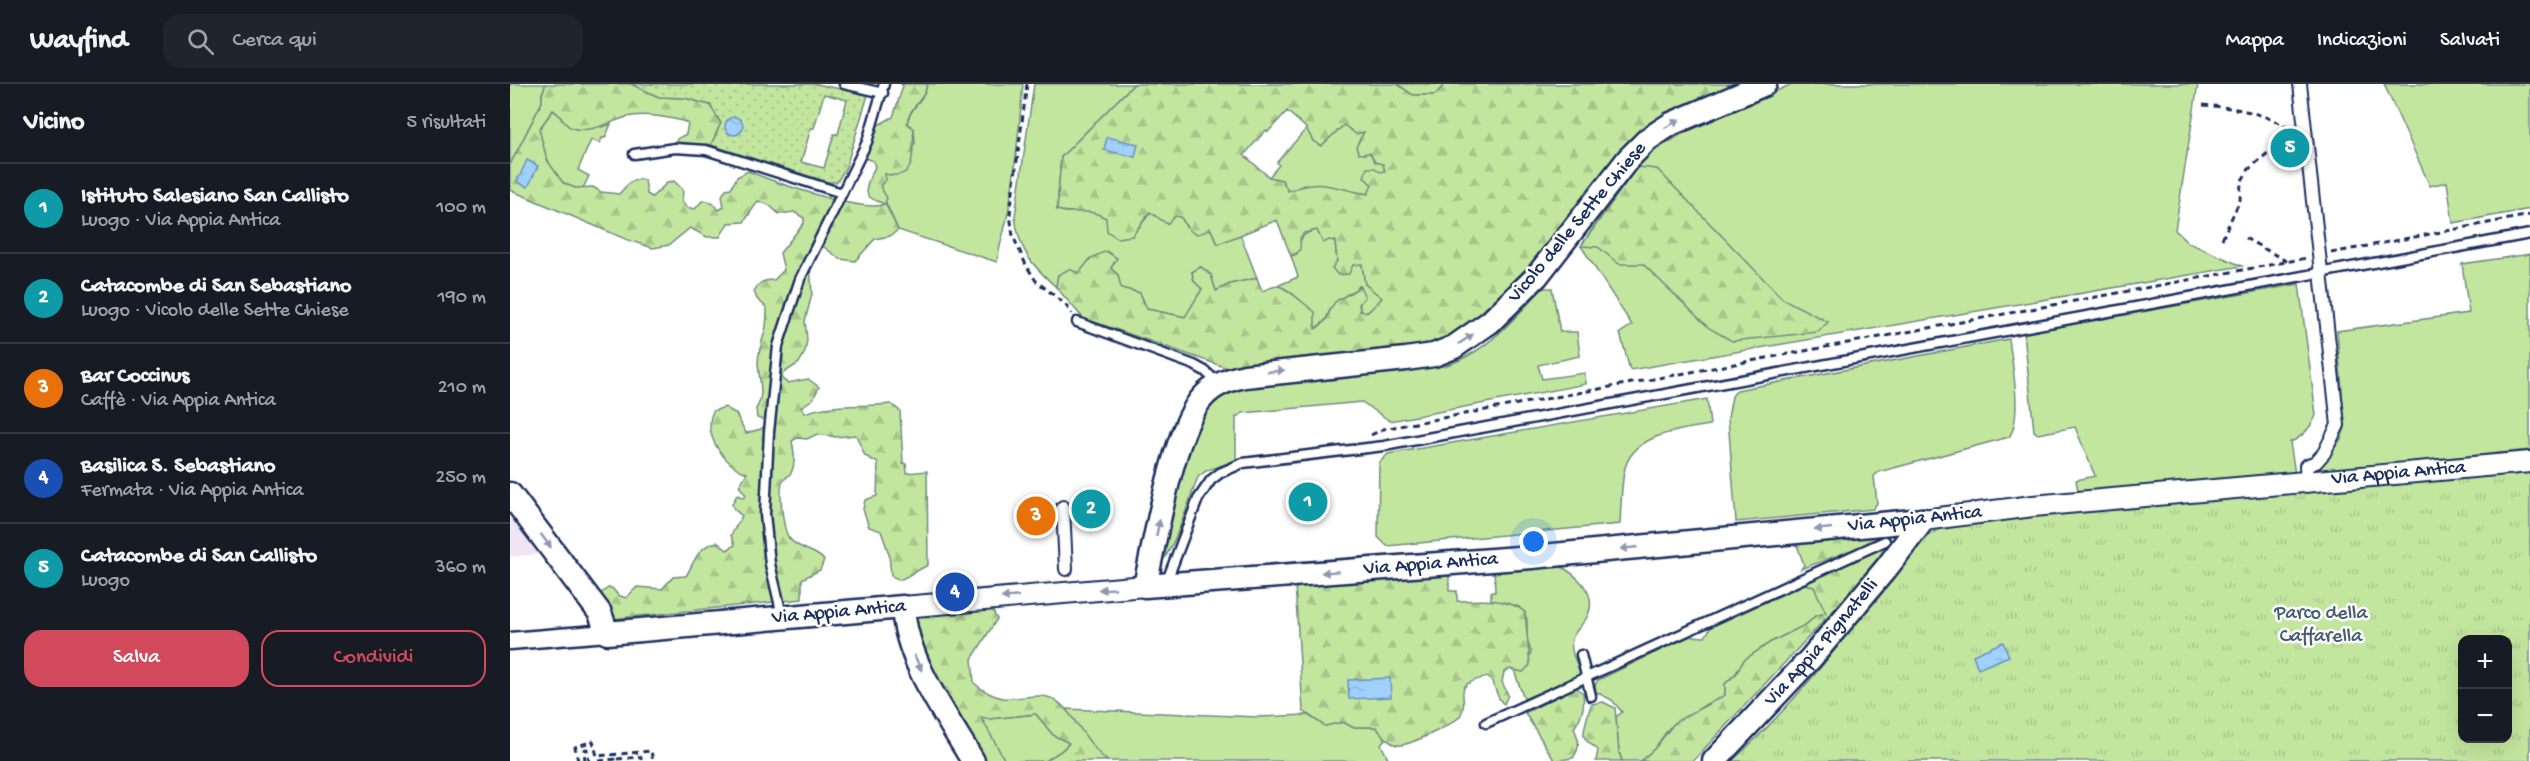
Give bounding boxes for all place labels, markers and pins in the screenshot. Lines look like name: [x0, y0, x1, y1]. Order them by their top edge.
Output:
pin: 5: [2270, 126, 2310, 170]
pin: 1: [1288, 480, 1328, 524]
pin: 2: [1072, 486, 1110, 532]
pin: 3: [1016, 494, 1056, 538]
pin: 4: [936, 570, 974, 614]

